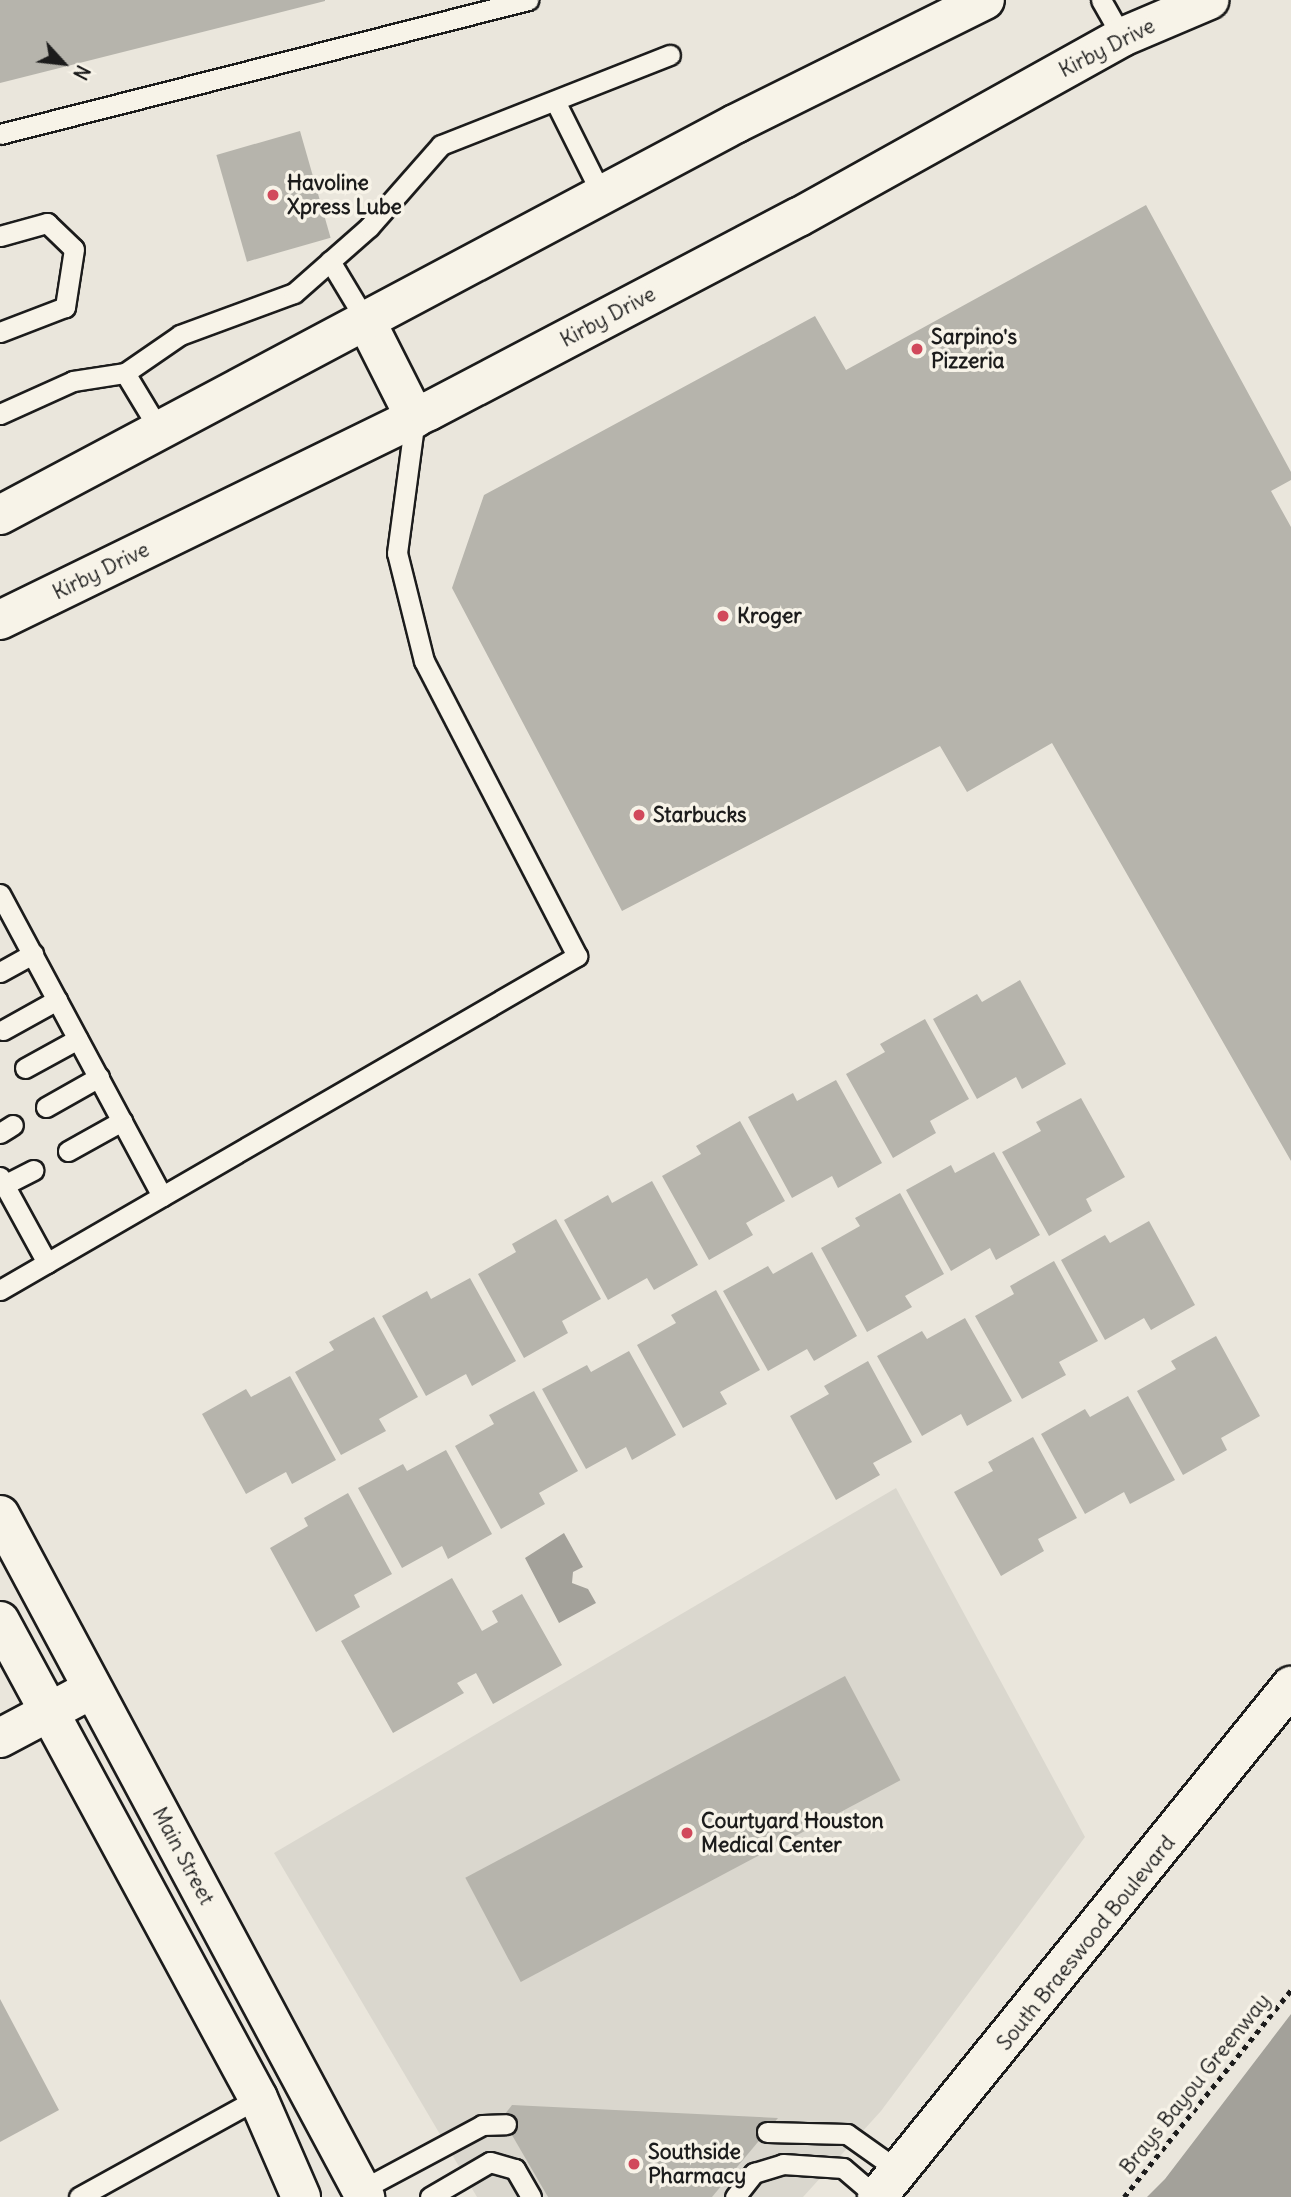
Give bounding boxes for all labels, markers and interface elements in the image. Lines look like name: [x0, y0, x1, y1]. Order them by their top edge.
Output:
street label: Kirby Drive: [1055, 13, 1159, 83]
north arrow: [28, 28, 98, 98]
text: N: [68, 61, 95, 84]
place label: Havoline Xpress Lube: [287, 170, 402, 220]
marker: Havoline Xpress Lube: [265, 187, 281, 203]
street label: Kirby Drive: [556, 281, 660, 353]
place label: Sarpino's Pizzeria: [931, 324, 1017, 374]
marker: Sarpino's Pizzeria: [909, 341, 925, 357]
street label: Kirby Drive: [49, 537, 153, 605]
place label: Kroger: [737, 603, 802, 629]
marker: Kroger: [715, 608, 731, 624]
place label: Starbucks: [653, 802, 747, 828]
marker: Starbucks: [631, 807, 647, 823]
street label: Main Street: [147, 1803, 219, 1909]
place label: Courtyard Houston Medical Center: [701, 1808, 884, 1858]
marker: Courtyard Houston Medical Center: [679, 1825, 695, 1841]
street label: South Braeswood Boulevard: [992, 1831, 1180, 2055]
street label: Brays Bayou Greenway: [1114, 1989, 1276, 2179]
place label: Southside Pharmacy: [648, 2139, 746, 2189]
marker: Southside Pharmacy: [626, 2156, 642, 2172]

